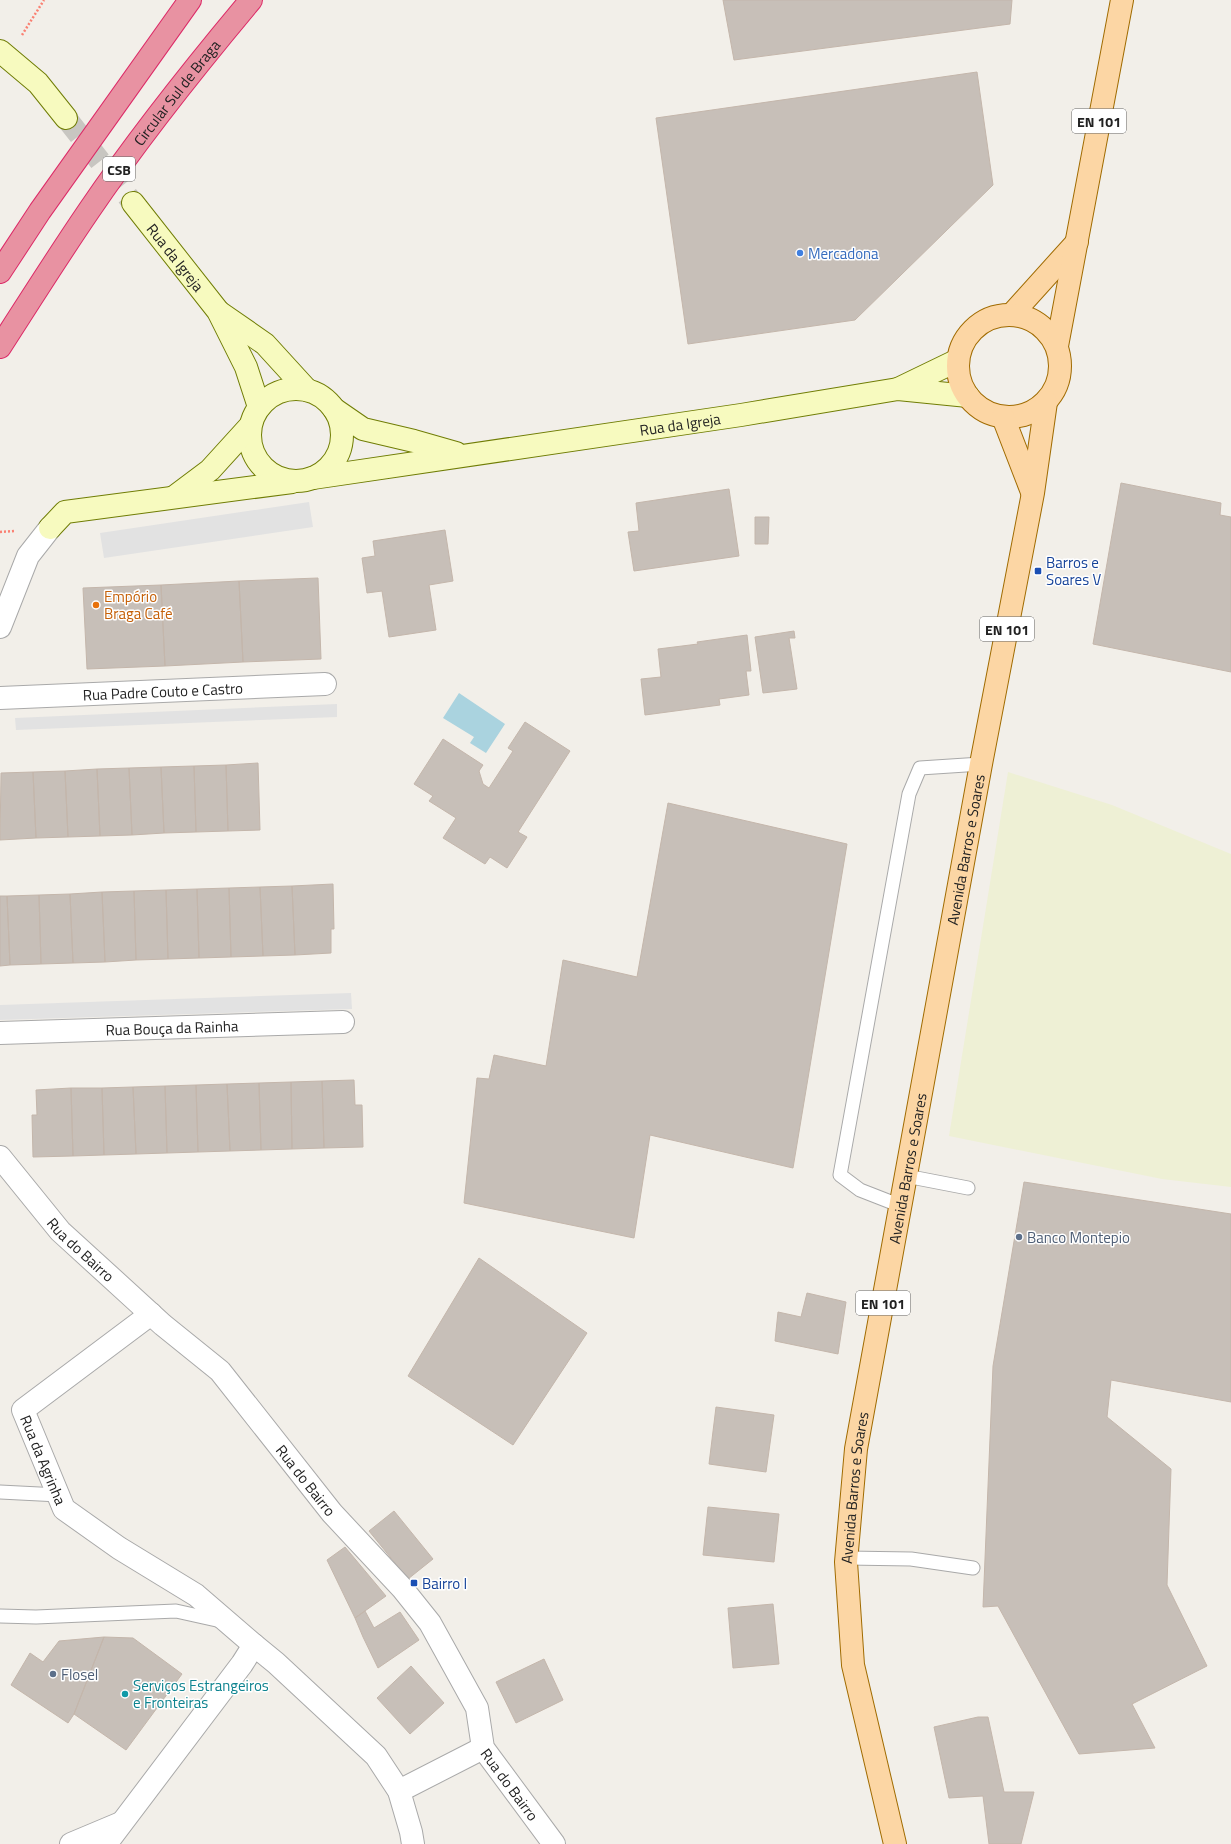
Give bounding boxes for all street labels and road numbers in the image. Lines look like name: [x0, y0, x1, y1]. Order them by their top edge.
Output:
street label: Circular Sul de Braga: [127, 34, 226, 150]
road number: EN 101: [1072, 109, 1126, 133]
road number: CSB: [103, 157, 135, 181]
street label: Rua da Igreja: [141, 218, 210, 297]
street label: Rua da Igreja: [638, 407, 722, 441]
road number: EN 101: [980, 617, 1034, 641]
street label: Rua Padre Couto e Castro: [82, 676, 244, 706]
street label: Avenida Barros e Soares: [940, 772, 990, 927]
street label: Rua Bouça da Rainha: [105, 1014, 239, 1041]
street label: Avenida Barros e Soares: [882, 1091, 932, 1245]
street label: Rua do Bairro: [42, 1212, 120, 1287]
road number: EN 101: [856, 1291, 910, 1315]
street label: Avenida Barros e Soares: [834, 1410, 874, 1564]
street label: Rua da Agrinha: [15, 1411, 73, 1509]
street label: Rua do Bairro: [271, 1440, 342, 1521]
street label: Rua do Bairro: [475, 1743, 545, 1826]

